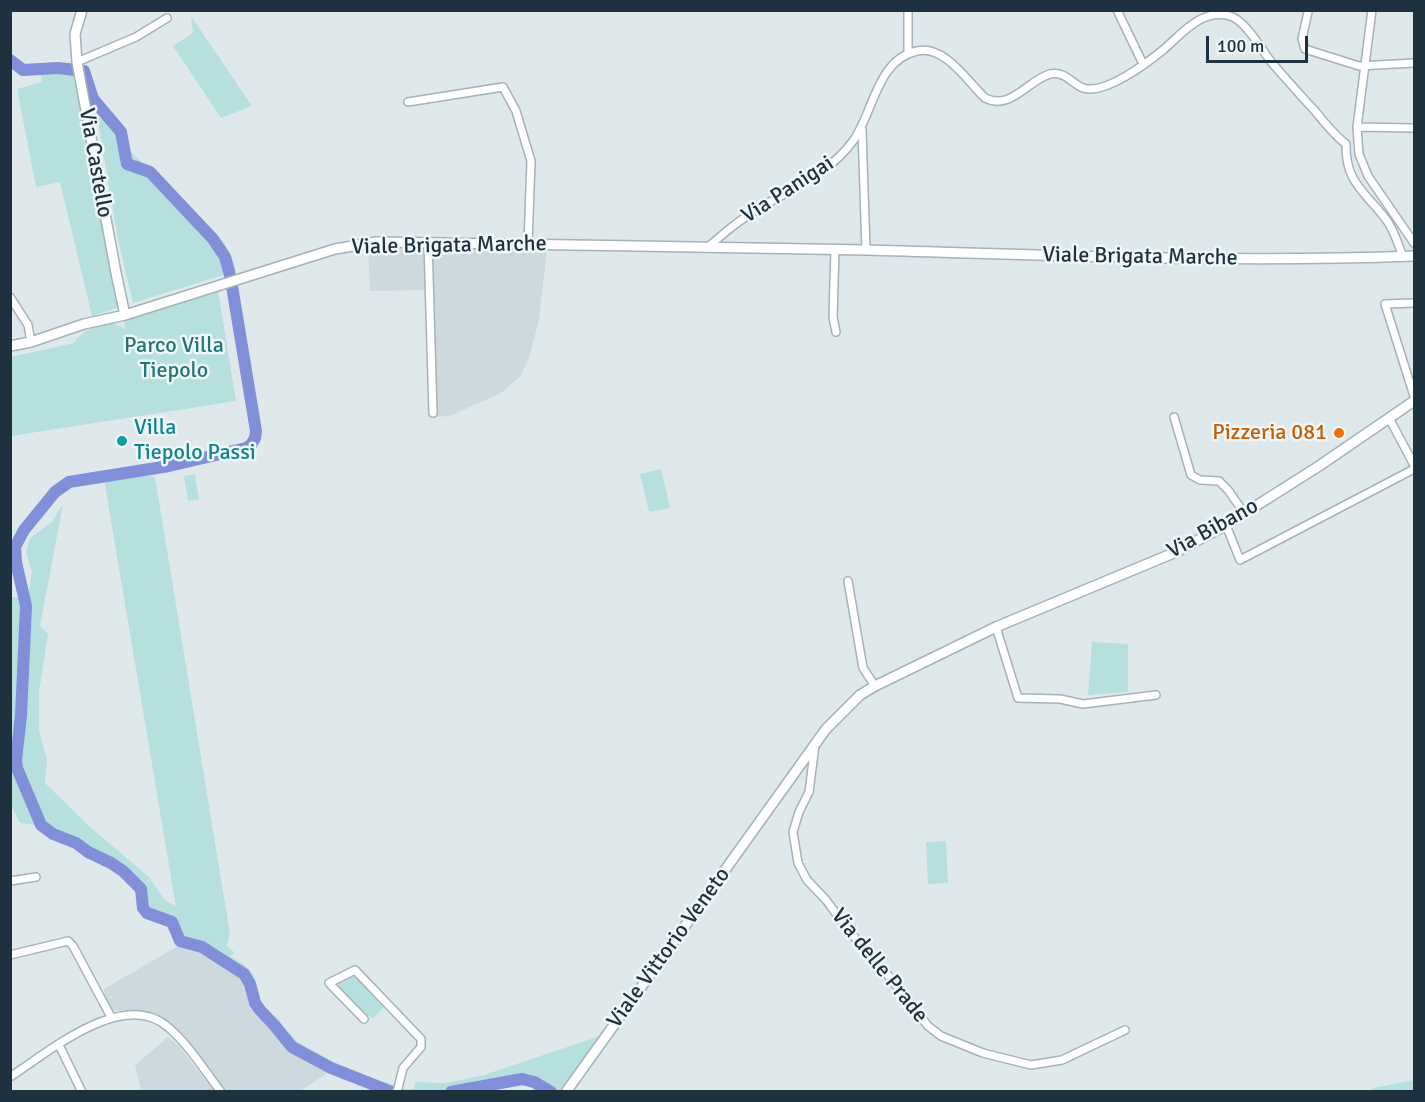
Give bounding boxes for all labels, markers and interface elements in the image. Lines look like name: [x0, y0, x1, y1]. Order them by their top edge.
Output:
scale bar: [1209, 24, 1311, 62]
text: 100 m: [1217, 35, 1264, 57]
street label: Via Castello: [72, 106, 118, 220]
street label: Via Panigai: [737, 150, 839, 230]
street label: Viale Brigata Marche: [351, 231, 547, 261]
street label: Viale Brigata Marche: [1042, 242, 1238, 272]
park label: Parco Villa Tiepolo: [124, 333, 224, 384]
place label: Villa Tiepolo Passi: [134, 415, 256, 466]
place label: Pizzeria 081: [1212, 420, 1327, 446]
marker: Pizzeria 081: [1332, 426, 1346, 440]
marker: Villa Tiepolo Passi: [115, 434, 129, 448]
street label: Via Bibano: [1163, 493, 1263, 565]
street label: Viale Vittorio Veneto: [602, 863, 736, 1033]
street label: Via delle Prade: [825, 904, 933, 1028]

